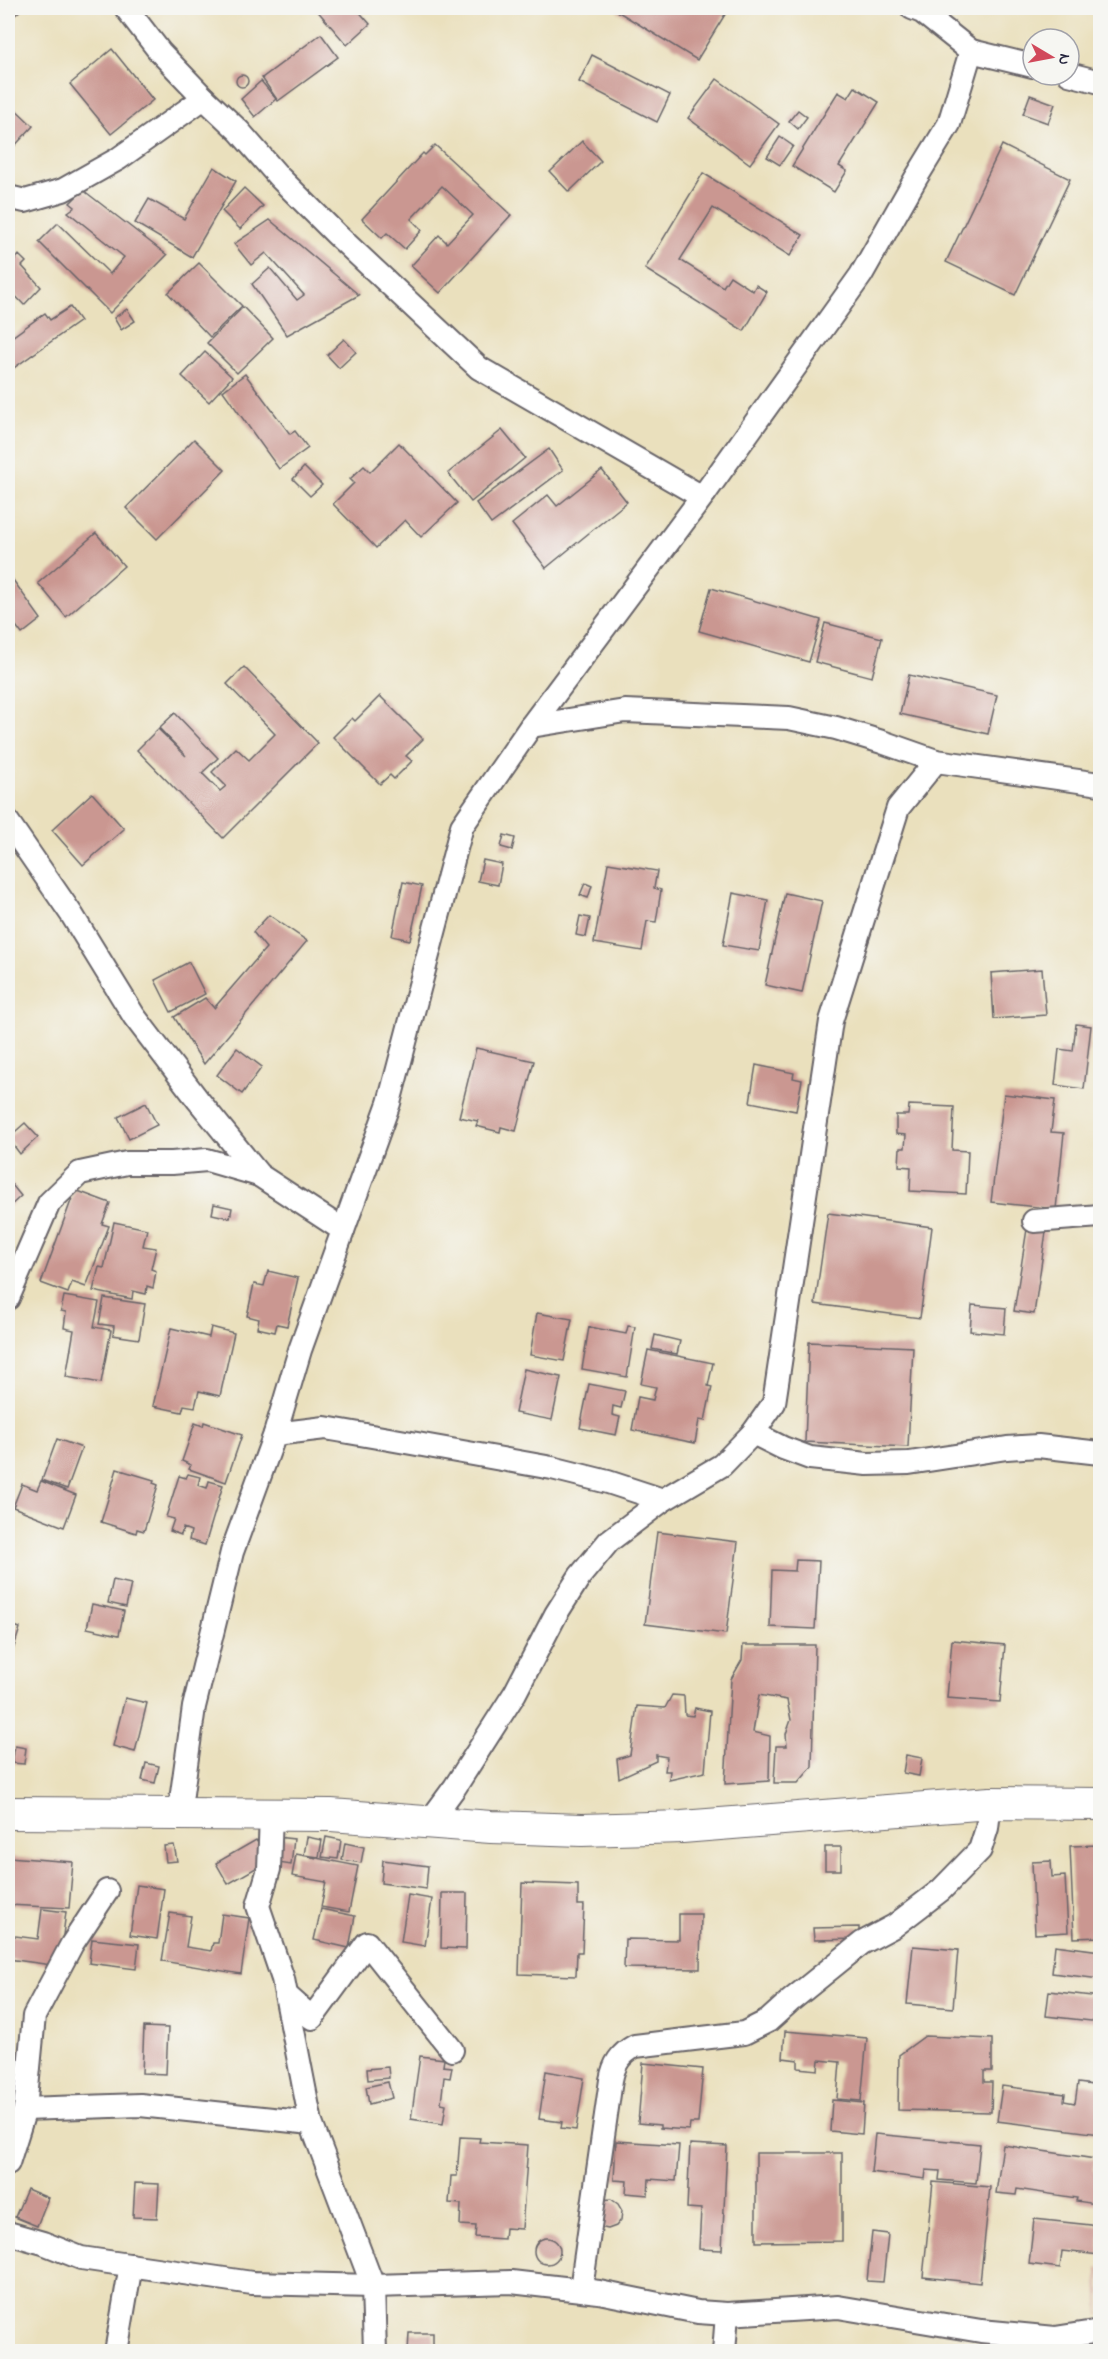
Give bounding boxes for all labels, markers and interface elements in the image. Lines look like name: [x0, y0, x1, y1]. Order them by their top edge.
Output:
north arrow: [1021, 27, 1081, 87]
text: N: [1051, 52, 1077, 67]

